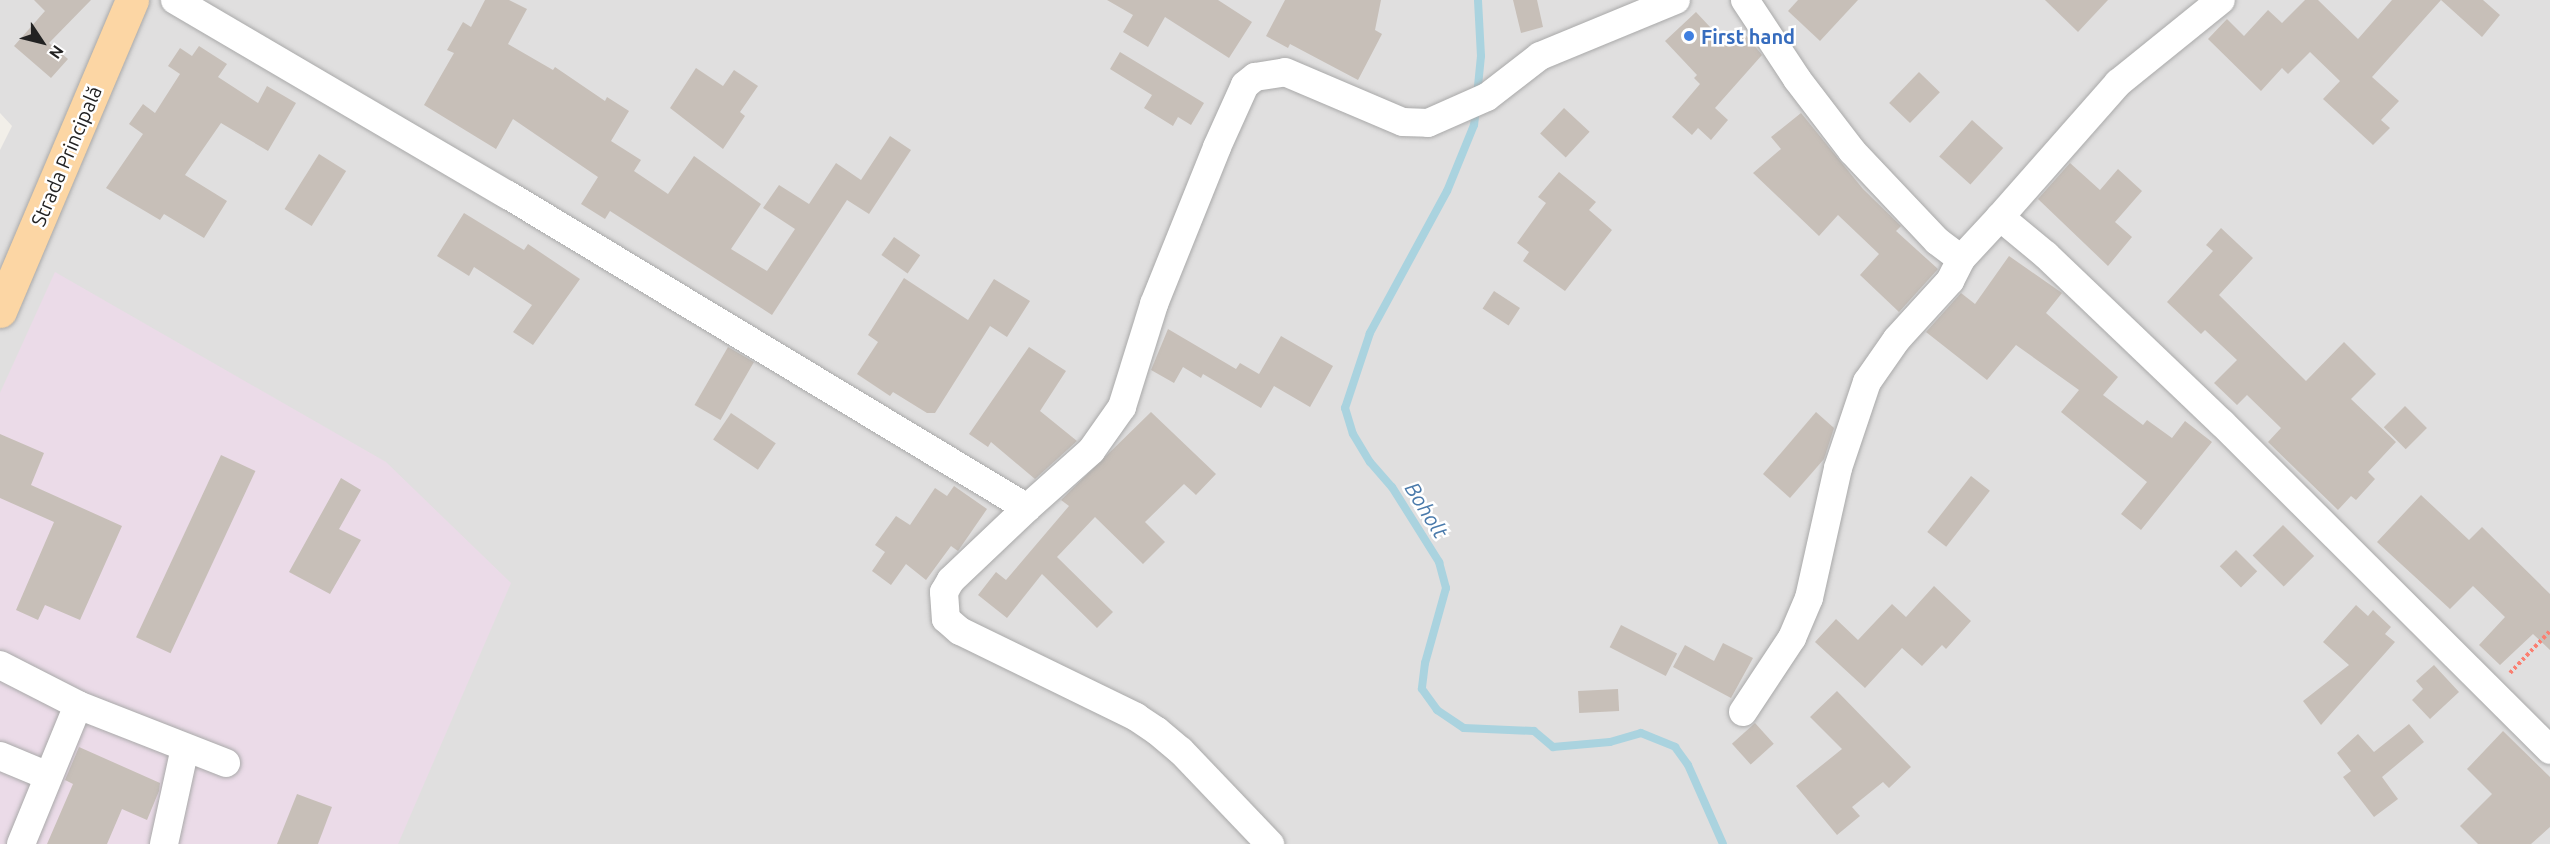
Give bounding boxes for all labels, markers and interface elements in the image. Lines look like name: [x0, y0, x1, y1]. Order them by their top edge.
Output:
north arrow: [12, 12, 72, 72]
place label: First hand: [1701, 24, 1795, 48]
marker: First hand: [1682, 29, 1696, 43]
text: N: [46, 42, 68, 62]
street label: Strada Principală: [26, 82, 106, 230]
water label: Boholt: [1400, 477, 1454, 543]

